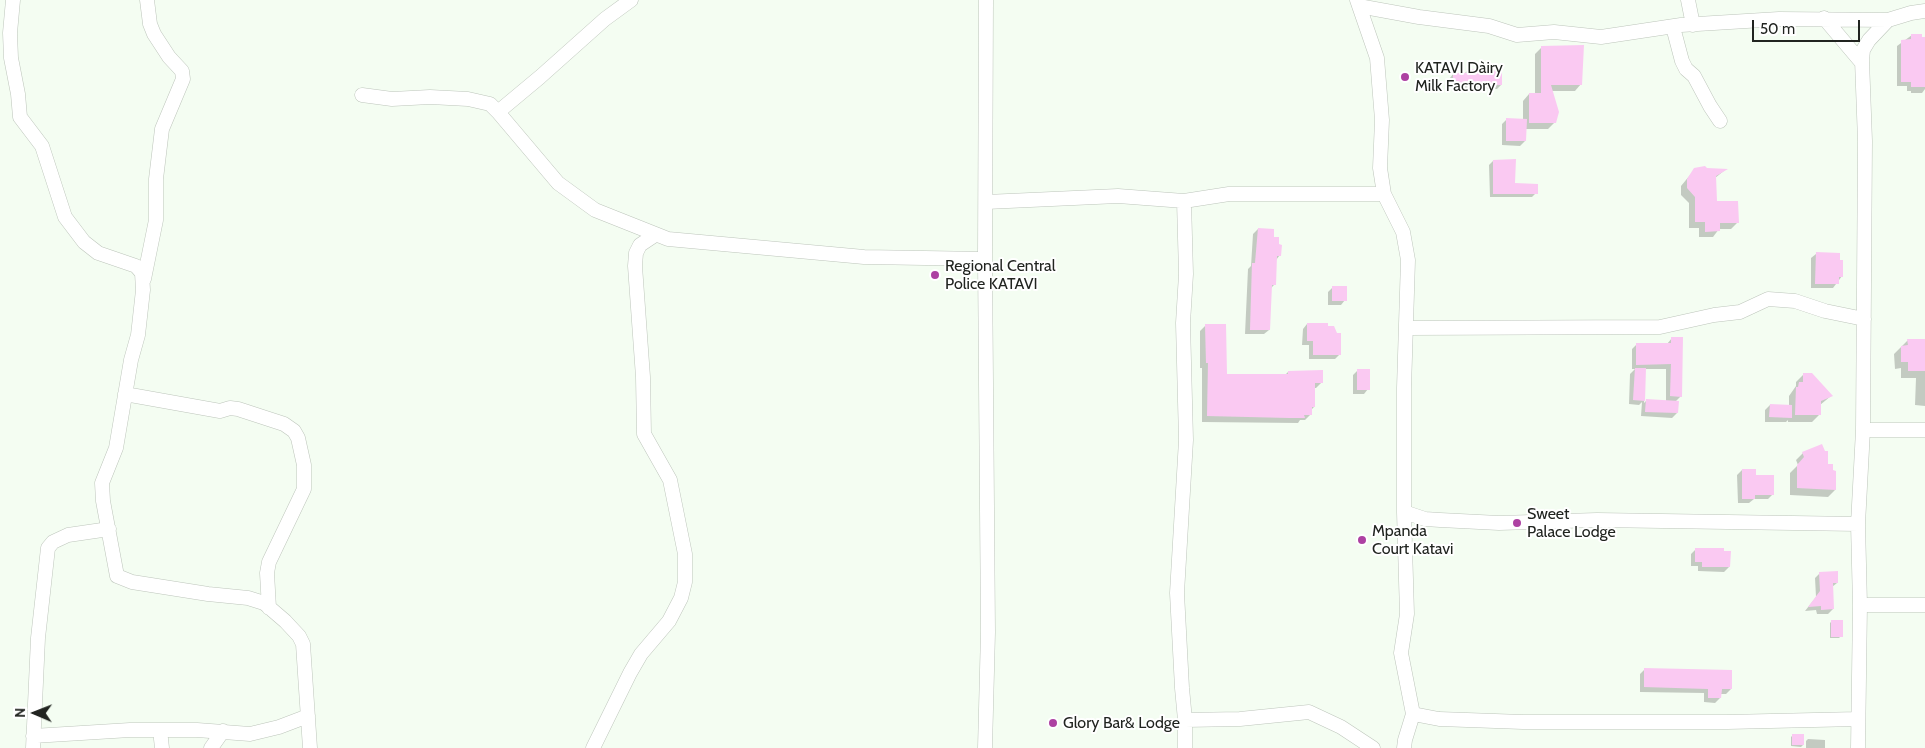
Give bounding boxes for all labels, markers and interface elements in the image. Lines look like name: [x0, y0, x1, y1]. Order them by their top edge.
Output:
scale bar: [1755, 10, 1862, 42]
text: 50 m: [1760, 20, 1795, 38]
place label: KATAVI Dàiry Milk Factory: [1415, 58, 1503, 96]
marker: KATAVI Dàiry Milk Factory: [1399, 71, 1411, 83]
place label: Regional Central Police KATAVI: [945, 256, 1055, 294]
marker: Regional Central Police KATAVI: [929, 269, 941, 281]
place label: Sweet Palace Lodge: [1527, 504, 1616, 542]
marker: Sweet Palace Lodge: [1511, 517, 1523, 529]
place label: Mpanda Court Katavi: [1372, 521, 1453, 559]
marker: Mpanda Court Katavi: [1356, 534, 1368, 546]
north arrow: [10, 688, 60, 738]
text: N: [11, 708, 29, 718]
place label: Glory Bar& Lodge: [1063, 713, 1180, 733]
marker: Glory Bar& Lodge: [1047, 717, 1059, 729]

